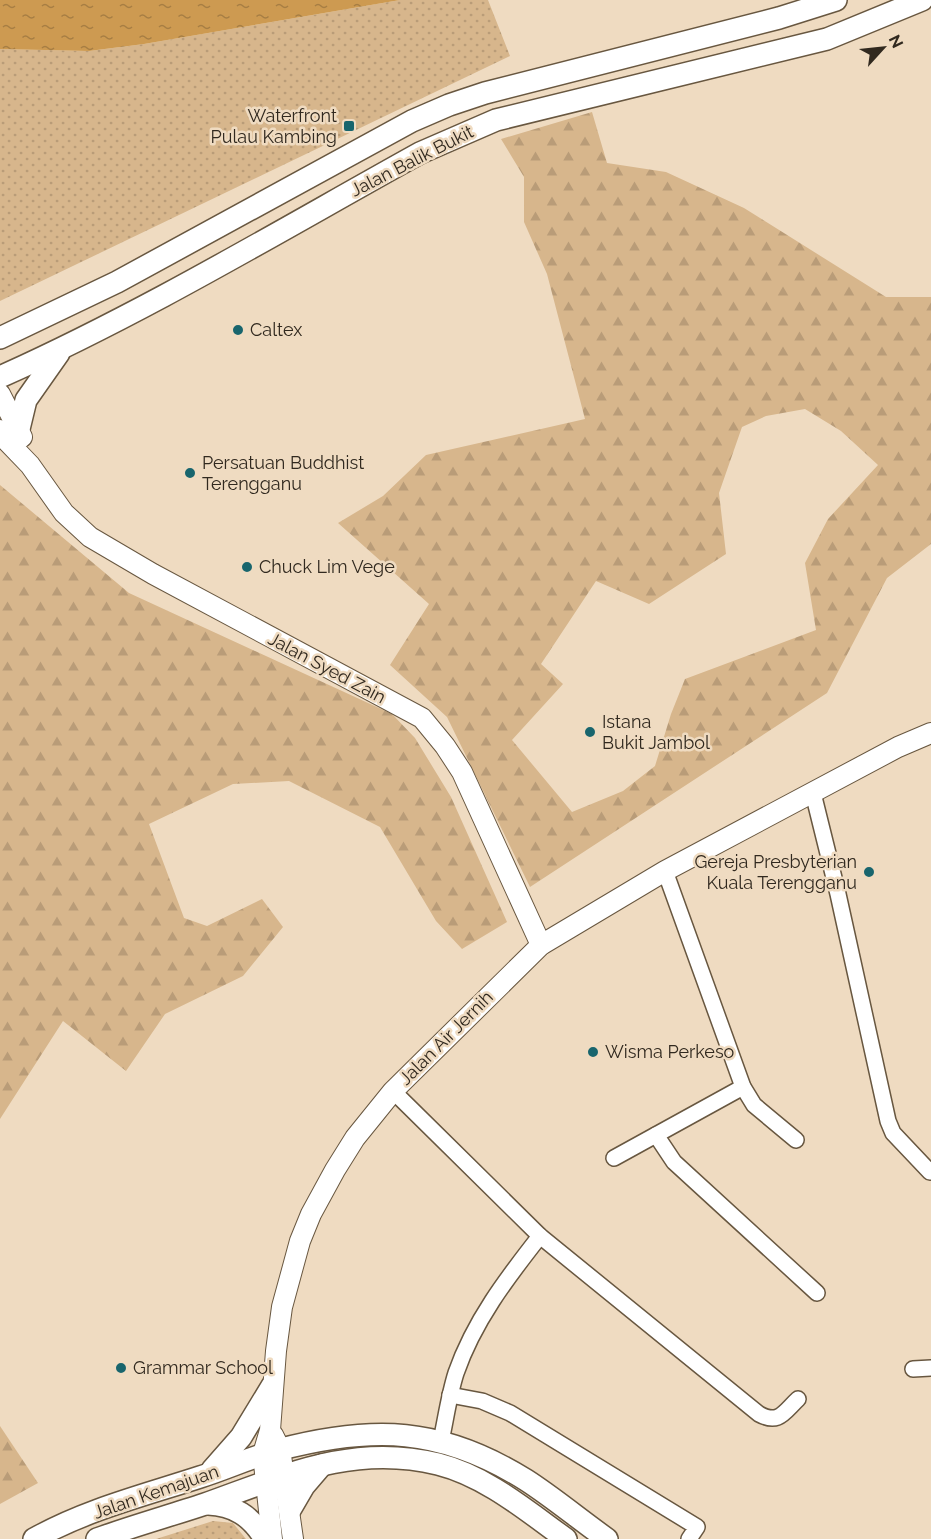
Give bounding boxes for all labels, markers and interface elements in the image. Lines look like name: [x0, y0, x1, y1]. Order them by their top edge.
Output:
north arrow: [853, 18, 913, 78]
text: N: [885, 32, 907, 51]
place label: Waterfront Pulau Kambing: [211, 105, 337, 147]
marker: Waterfront Pulau Kambing: [342, 119, 356, 133]
street label: Jalan Balik Bukit: [347, 121, 477, 201]
place label: Caltex: [250, 319, 302, 340]
marker: Caltex: [231, 323, 245, 337]
place label: Persatuan Buddhist Terengganu: [202, 452, 364, 494]
marker: Persatuan Buddhist Terengganu: [183, 466, 197, 480]
place label: Chuck Lim Vege: [259, 556, 395, 577]
marker: Chuck Lim Vege: [240, 560, 254, 574]
street label: Jalan Syed Zain: [265, 628, 390, 707]
place label: Istana Bukit Jambol: [602, 711, 710, 753]
marker: Istana Bukit Jambol: [583, 725, 597, 739]
place label: Gereja Presbyterian Kuala Terengganu: [694, 851, 857, 893]
marker: Gereja Presbyterian Kuala Terengganu: [862, 865, 876, 879]
street label: Jalan Air Jernih: [394, 986, 497, 1089]
place label: Wisma Perkeso: [605, 1041, 735, 1062]
marker: Wisma Perkeso: [586, 1045, 600, 1059]
place label: Grammar School: [133, 1357, 273, 1378]
marker: Grammar School: [114, 1361, 128, 1375]
street label: Jalan Kemajuan: [90, 1460, 221, 1523]

